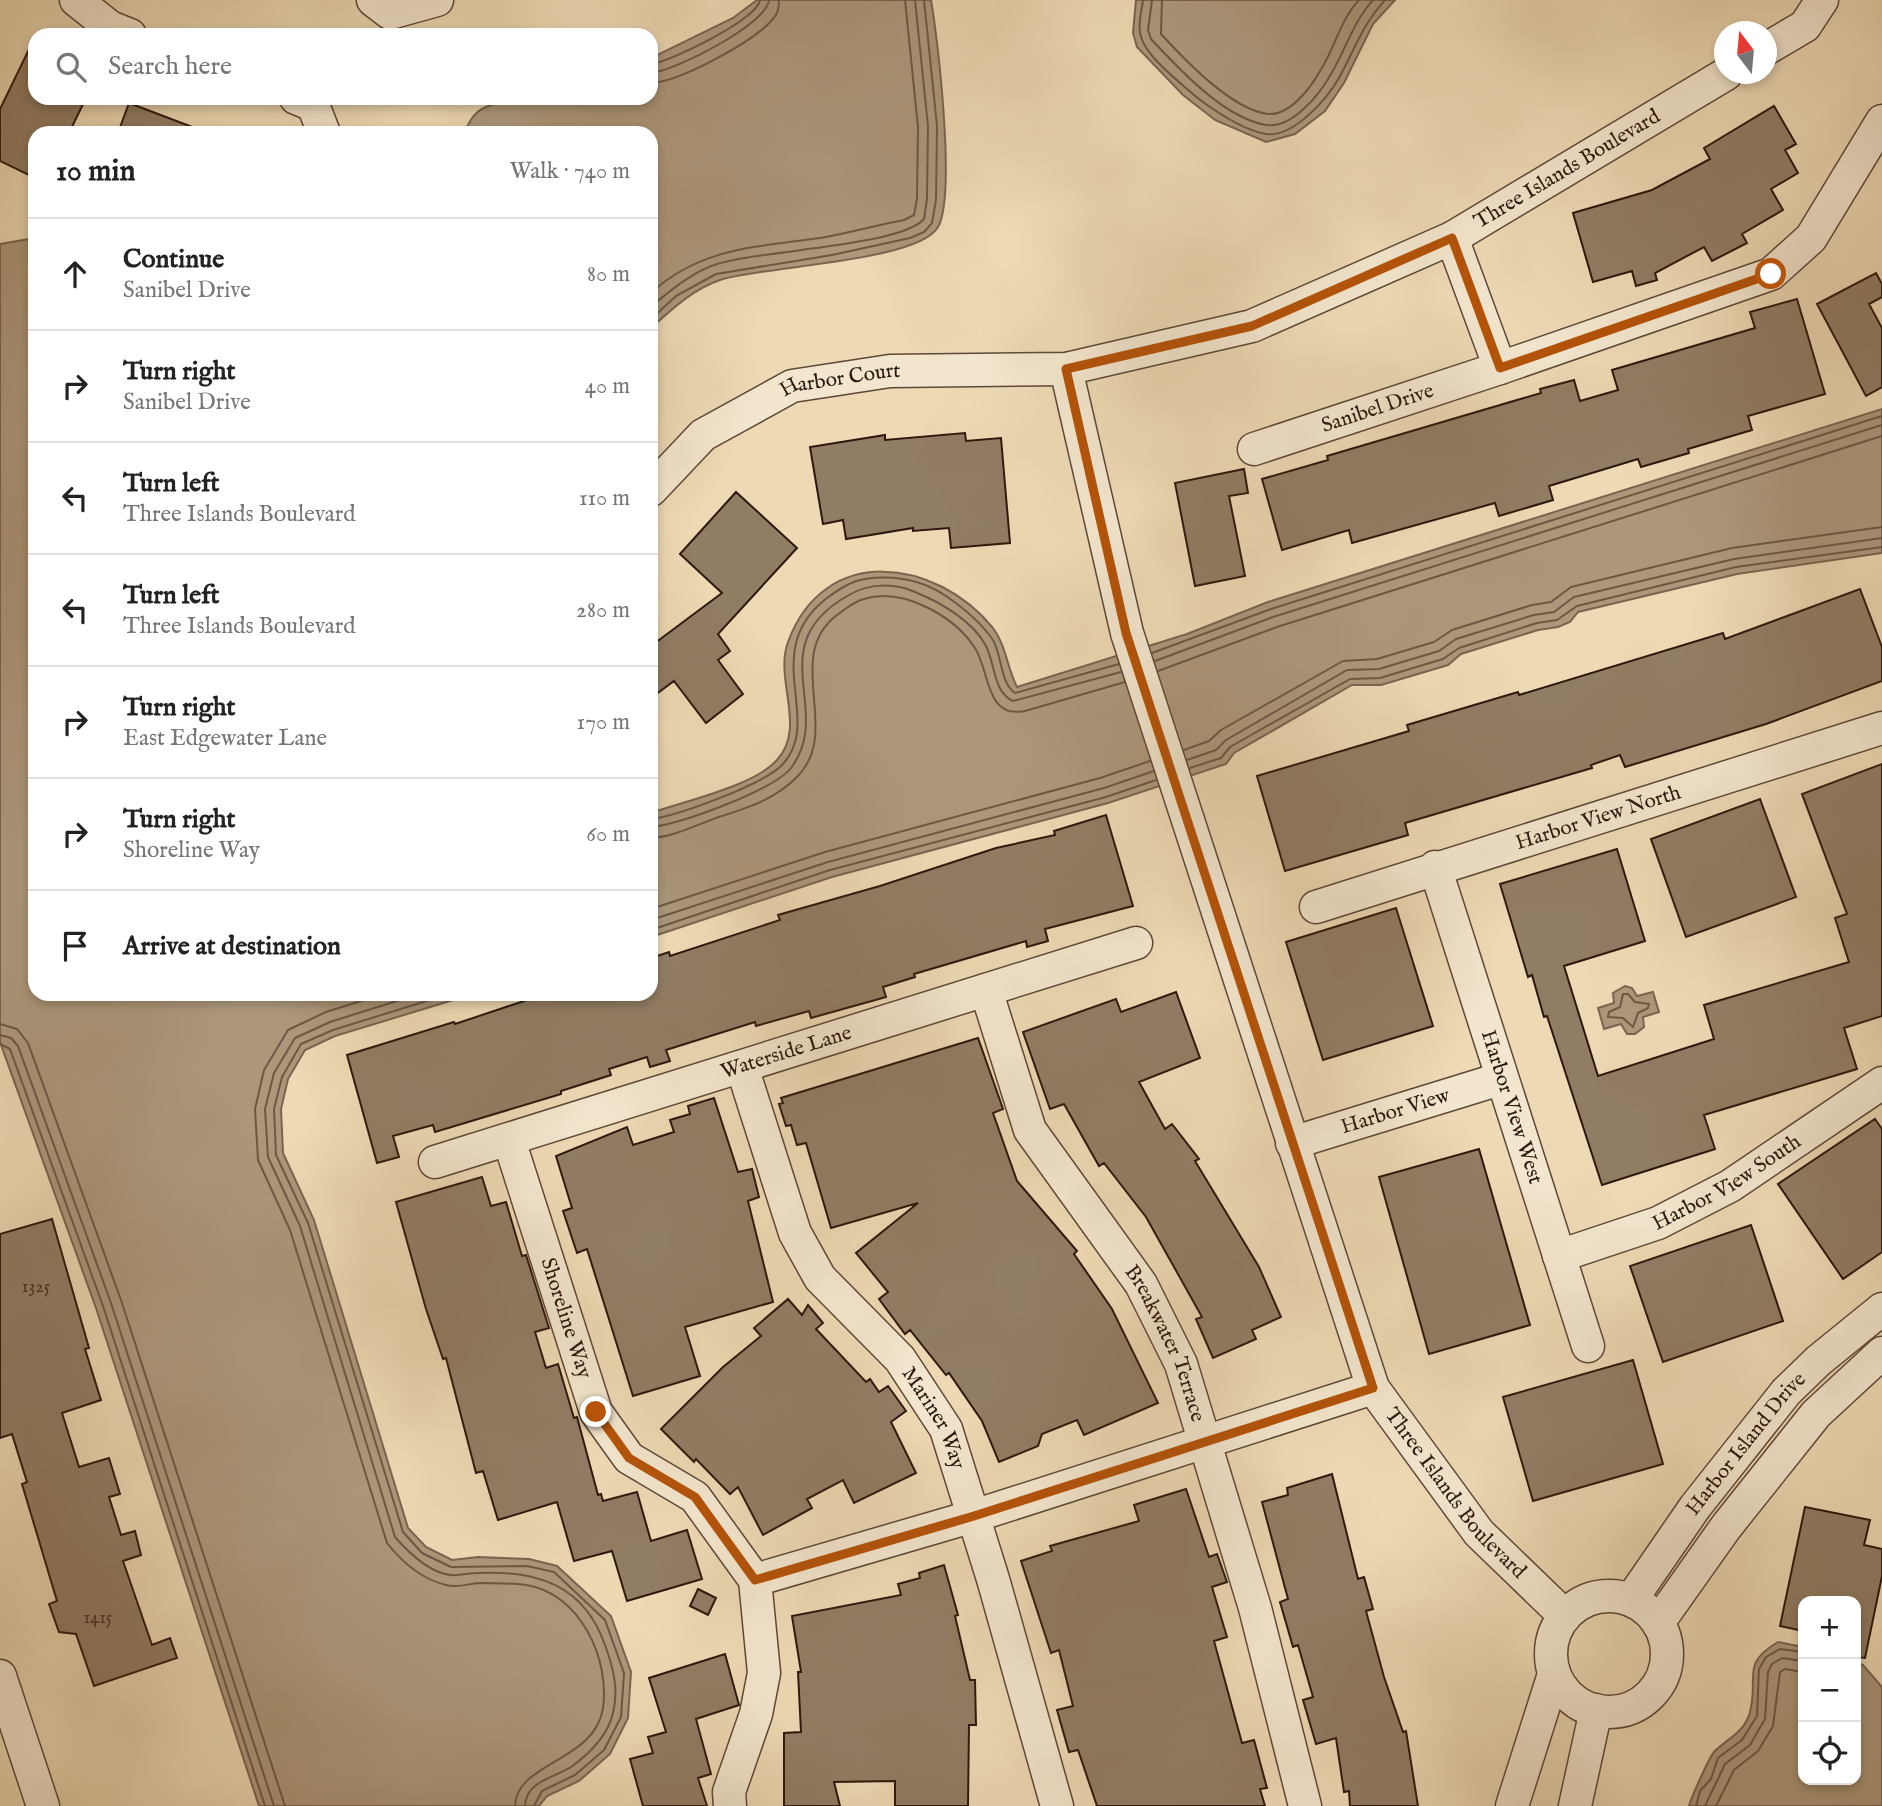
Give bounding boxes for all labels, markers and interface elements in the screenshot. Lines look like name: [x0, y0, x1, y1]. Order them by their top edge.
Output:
north arrow: [1714, 21, 1777, 84]
search box: [28, 28, 658, 105]
icon: search: [52, 48, 90, 86]
text: Search here: [108, 50, 232, 83]
street label: Three Islands Boulevard: [1469, 103, 1666, 235]
text: 10 min: [56, 153, 136, 191]
text: Walk · 740 m: [510, 157, 630, 186]
text: Continue: [123, 243, 224, 276]
icon: ahead: [56, 255, 94, 293]
route start: [1755, 258, 1786, 289]
text: 80 m: [587, 260, 630, 289]
text: Sanibel Drive: [123, 276, 251, 305]
text: Turn right: [123, 355, 236, 388]
street label: Harbor Court: [775, 357, 901, 404]
icon: right: [56, 367, 94, 405]
text: 40 m: [585, 372, 630, 401]
street label: Sanibel Drive: [1318, 377, 1437, 439]
text: Sanibel Drive: [123, 388, 251, 417]
text: Turn left: [123, 467, 220, 500]
icon: left: [56, 479, 94, 517]
text: 110 m: [579, 484, 630, 513]
text: Three Islands Boulevard: [123, 500, 356, 529]
text: Turn left: [123, 579, 220, 612]
icon: left: [56, 591, 94, 629]
text: 280 m: [576, 596, 630, 625]
text: Three Islands Boulevard: [123, 612, 356, 641]
text: Turn right: [123, 691, 236, 724]
icon: right: [56, 703, 94, 741]
text: 170 m: [577, 708, 630, 737]
text: East Edgewater Lane: [123, 724, 327, 753]
street label: Harbor View North: [1512, 779, 1684, 857]
text: Turn right: [123, 803, 236, 836]
icon: right: [56, 815, 94, 853]
text: 60 m: [586, 820, 630, 849]
text: Shoreline Way: [123, 836, 260, 865]
icon: arrive: [56, 927, 94, 965]
text: Arrive at destination: [123, 930, 341, 963]
street label: Waterside Lane: [718, 1019, 855, 1085]
street label: Harbor View West: [1474, 1027, 1549, 1187]
street label: Harbor View: [1338, 1081, 1454, 1141]
street label: Harbor View South: [1648, 1128, 1806, 1237]
street label: Shoreline Way: [534, 1254, 598, 1383]
street label: Breakwater Terrace: [1118, 1259, 1211, 1426]
house number: 1325: [22, 1276, 51, 1299]
street label: Mariner Way: [895, 1361, 971, 1473]
street label: Harbor Island Drive: [1680, 1366, 1812, 1521]
route end: [580, 1396, 611, 1427]
street label: Three Islands Boulevard: [1378, 1402, 1533, 1585]
map controls: [1798, 1596, 1861, 1785]
button: +: [1798, 1596, 1861, 1659]
house number: 1415: [84, 1607, 113, 1630]
button: −: [1798, 1659, 1861, 1722]
button: locate: [1798, 1722, 1861, 1785]

